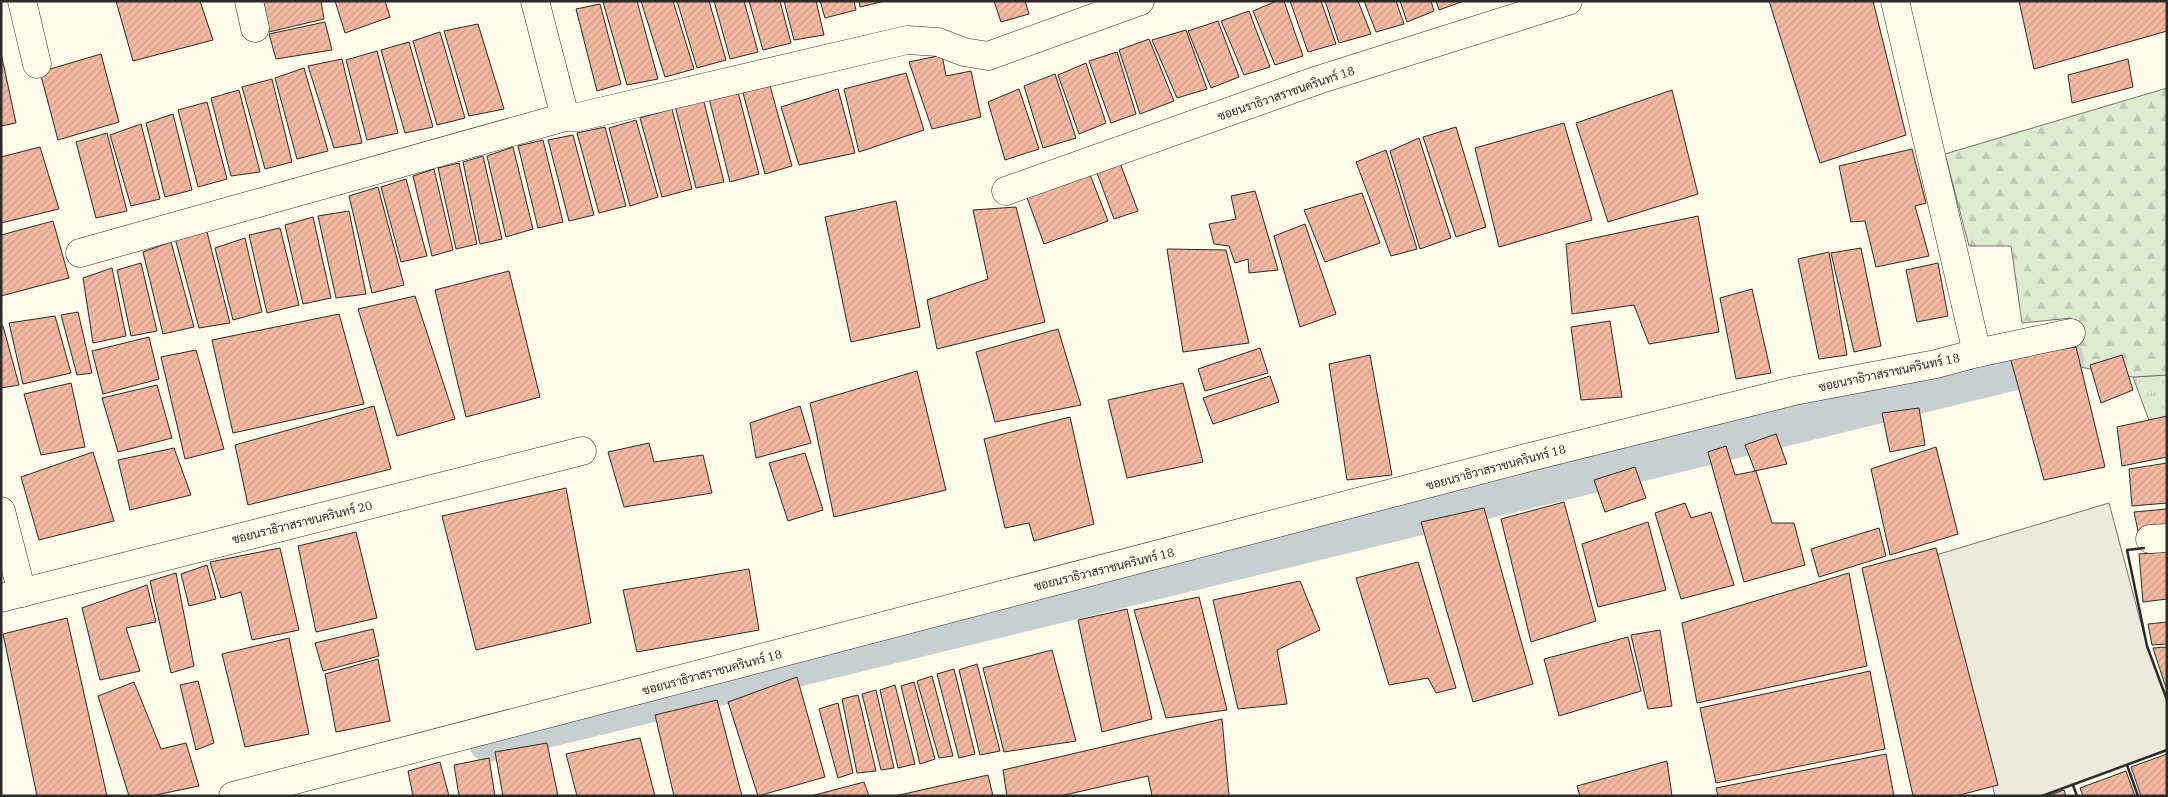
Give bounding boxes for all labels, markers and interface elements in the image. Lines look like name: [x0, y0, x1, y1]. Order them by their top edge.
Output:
street label: ซอยนราธิวาสราชนครินทร์ 18: [1215, 62, 1357, 124]
street label: ซอยนราธิวาสราชนครินทร์ 18: [1817, 350, 1961, 394]
street label: ซอยนราธิวาสราชนครินทร์ 18: [1424, 441, 1568, 493]
street label: ซอยนราธิวาสราชนครินทร์ 20: [230, 497, 374, 547]
street label: ซอยนราธิวาสราชนครินทร์ 18: [1032, 544, 1176, 594]
street label: ซอยนราธิวาสราชนครินทร์ 18: [640, 646, 784, 698]

